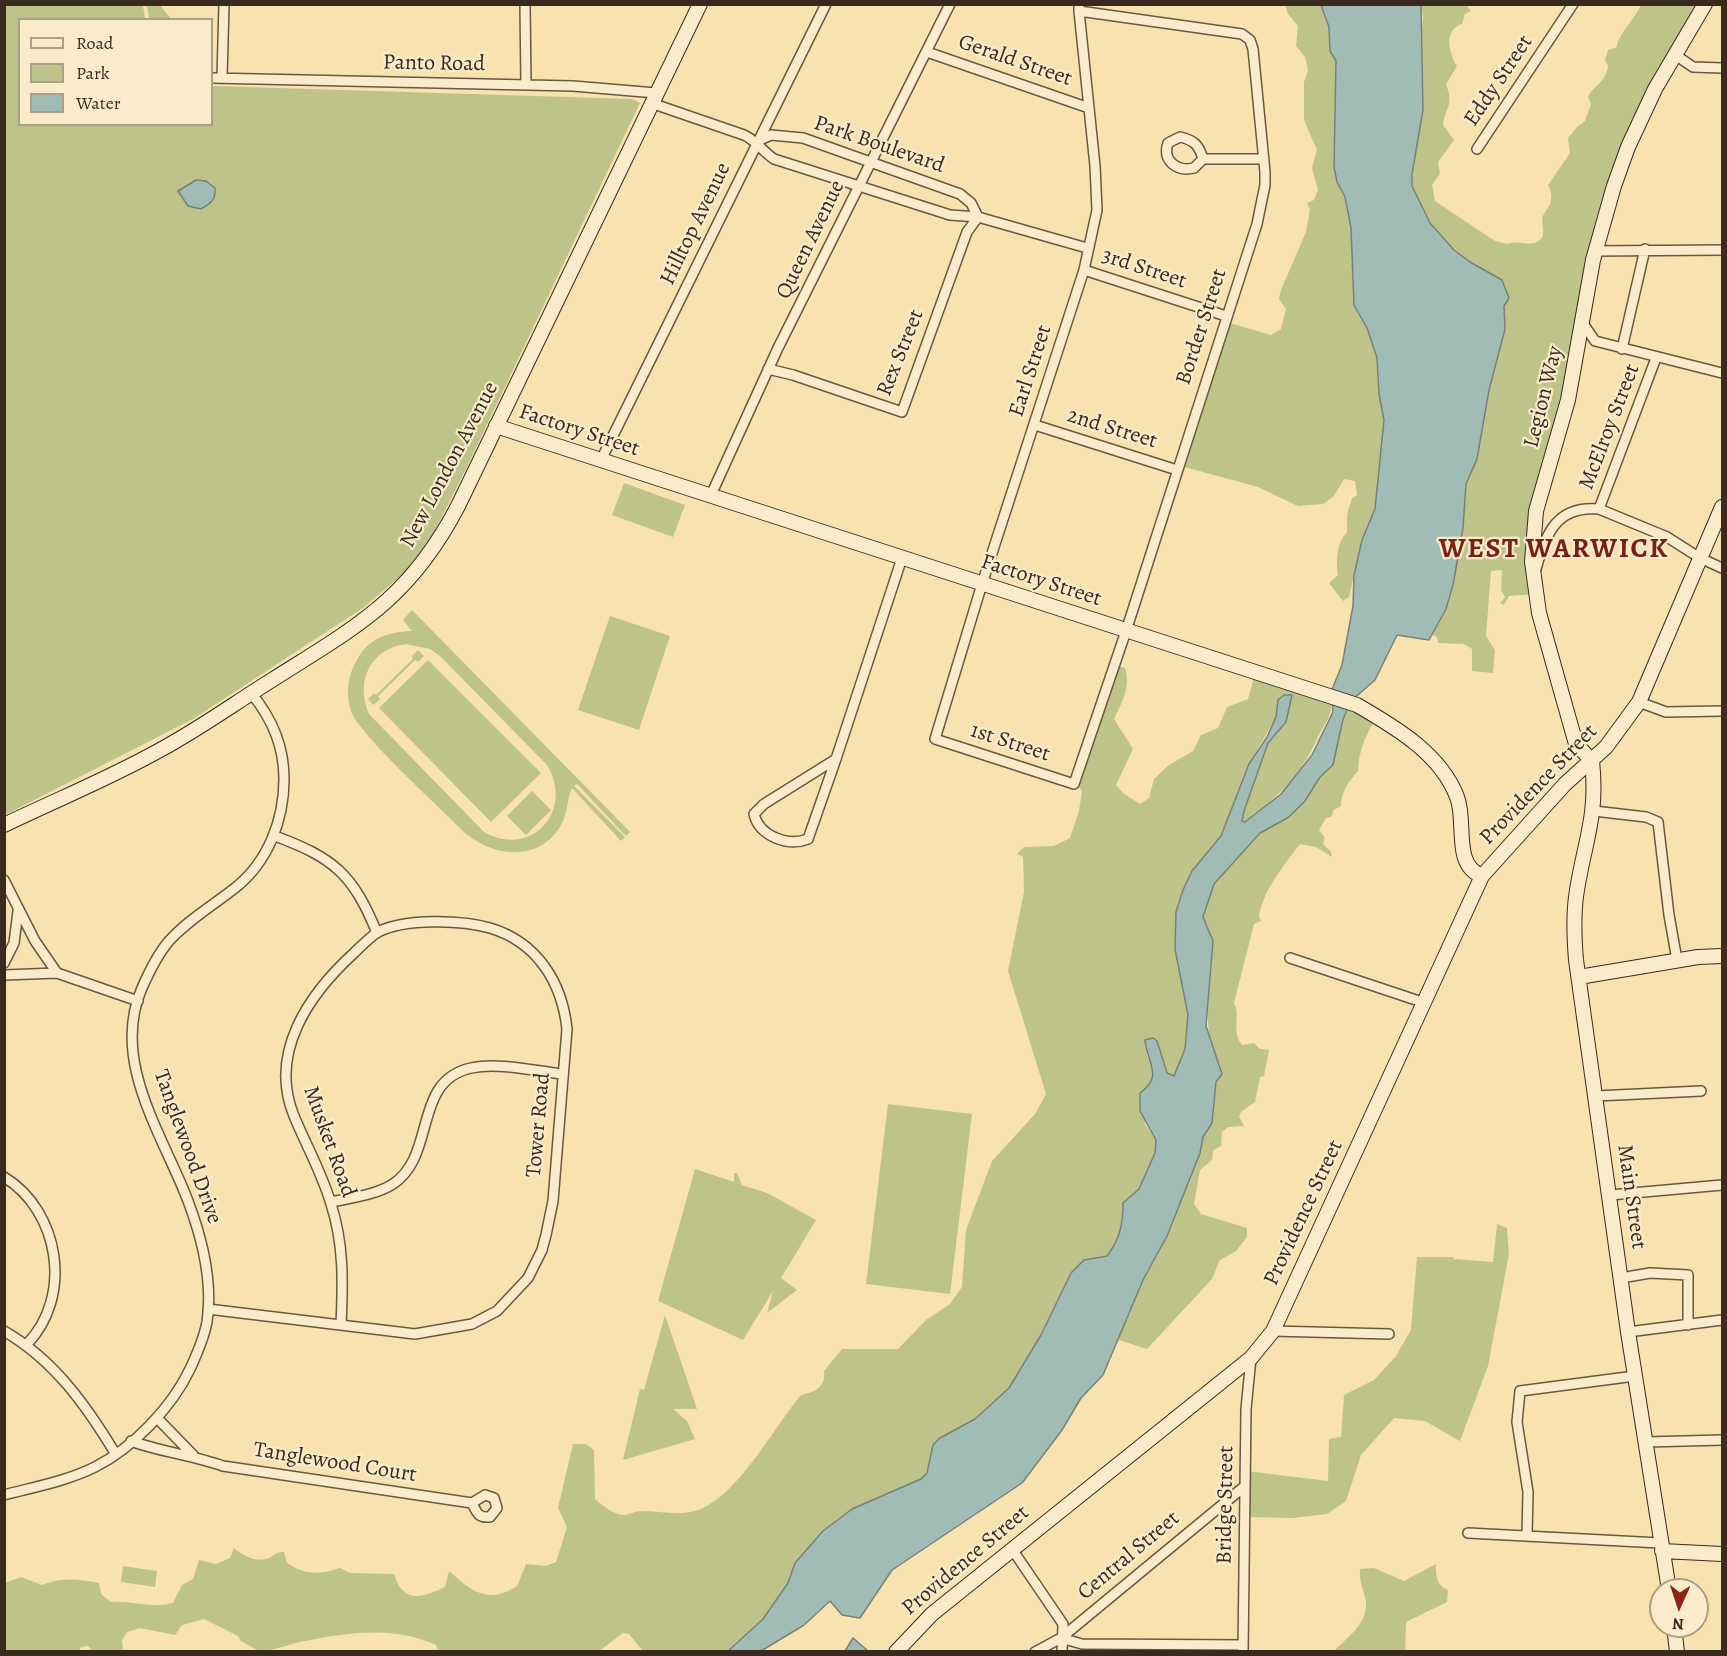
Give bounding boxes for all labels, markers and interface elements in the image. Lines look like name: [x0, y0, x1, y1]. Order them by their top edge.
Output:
legend: [18, 18, 213, 126]
street label: Gerald Street: [955, 29, 1075, 93]
street label: Eddy Street: [1459, 30, 1539, 132]
text: Road: [76, 31, 113, 55]
street label: Panto Road: [383, 50, 485, 78]
text: Park: [76, 61, 110, 85]
text: Water: [76, 91, 121, 115]
street label: Park Boulevard: [810, 110, 948, 180]
street label: Hilltop Avenue: [655, 158, 737, 290]
street label: Queen Avenue: [771, 176, 851, 304]
street label: 3rd Street: [1098, 243, 1190, 295]
street label: Border Street: [1171, 266, 1233, 388]
street label: Rex Street: [872, 306, 930, 400]
street label: Earl Street: [1004, 322, 1058, 420]
street label: Legion Way: [1519, 343, 1569, 451]
street label: McElroy Street: [1574, 361, 1646, 493]
street label: New London Avenue: [395, 378, 505, 552]
street label: Factory Street: [515, 399, 643, 463]
street label: 2nd Street: [1064, 403, 1160, 455]
district label: WEST WARWICK: [1439, 533, 1669, 567]
street label: Factory Street: [977, 549, 1105, 613]
street label: 1st Street: [967, 718, 1053, 768]
street label: Providence Street: [1475, 719, 1603, 851]
street label: Tanglewood Drive: [147, 1066, 227, 1228]
street label: Tower Road: [521, 1072, 557, 1178]
street label: Musket Road: [297, 1083, 361, 1201]
street label: Providence Street: [1259, 1136, 1349, 1290]
street label: Main Street: [1611, 1143, 1651, 1251]
street label: Tanglewood Court: [252, 1437, 418, 1489]
street label: Bridge Street: [1212, 1445, 1240, 1565]
street label: Providence Street: [897, 1500, 1035, 1622]
street label: Central Street: [1073, 1506, 1185, 1606]
north arrow: [1649, 1578, 1709, 1638]
text: N: [1672, 1613, 1685, 1635]

